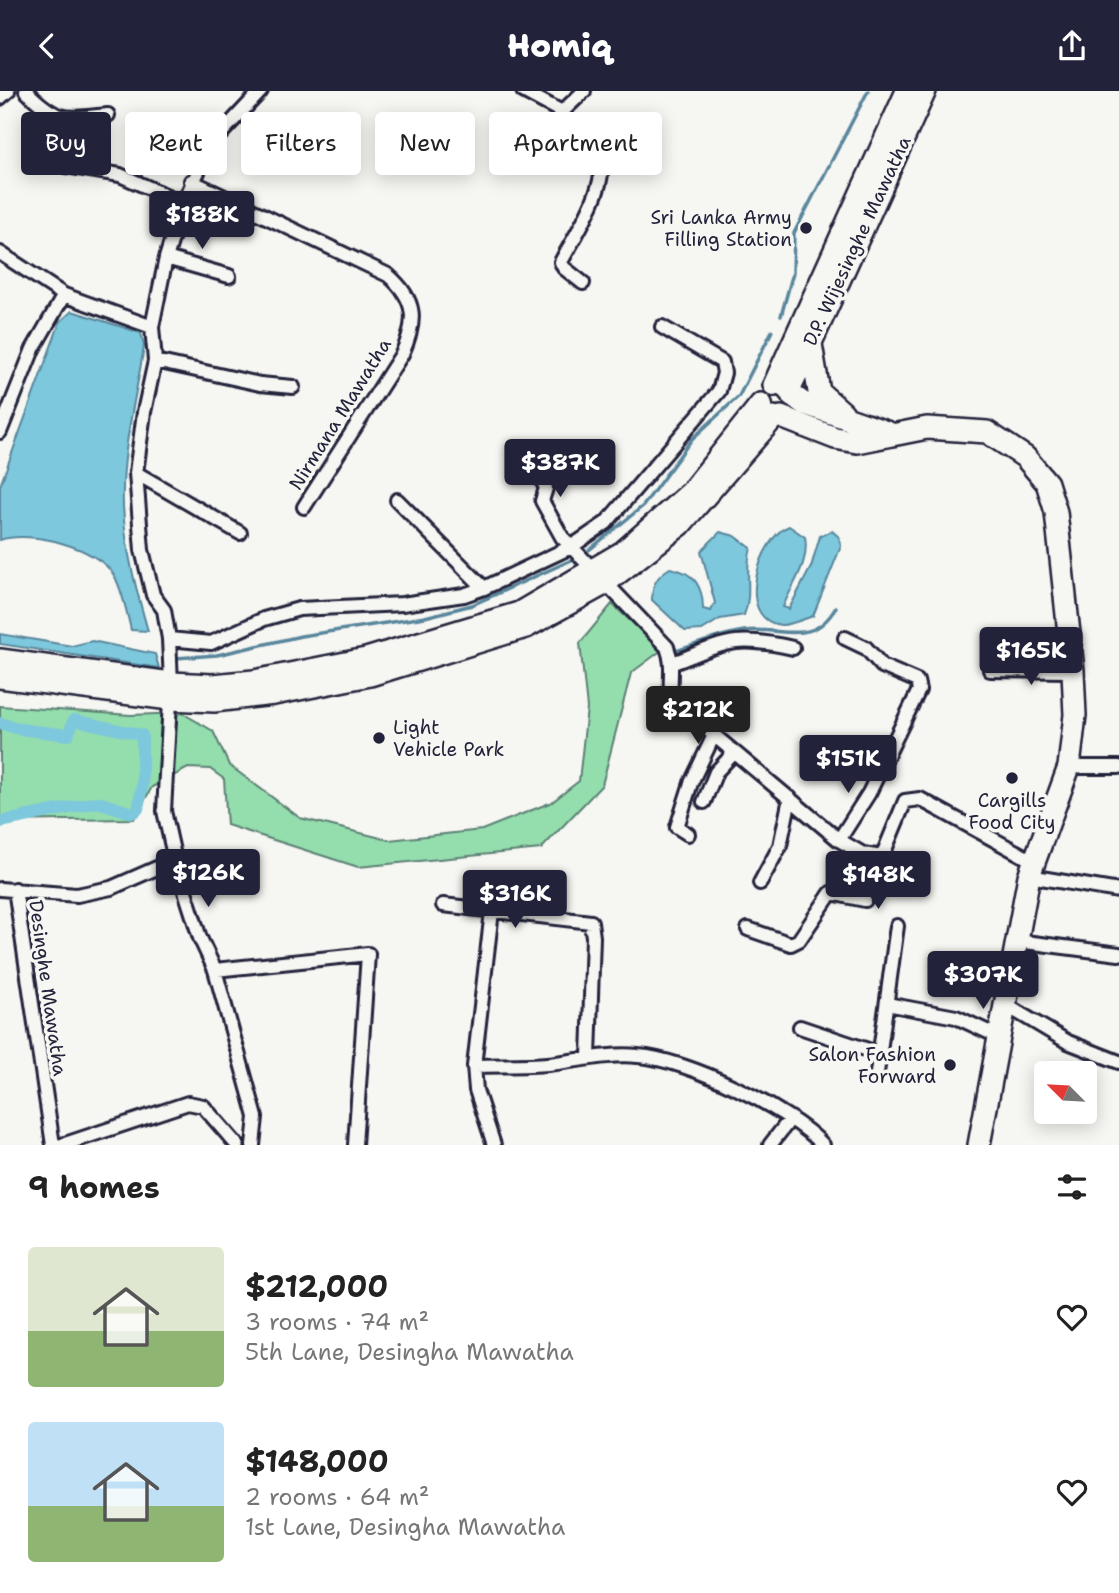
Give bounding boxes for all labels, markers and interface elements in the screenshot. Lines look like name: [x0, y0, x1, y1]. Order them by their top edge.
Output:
text: Homiq: [507, 24, 612, 67]
icon: back: [28, 27, 66, 65]
icon: share: [1053, 27, 1091, 65]
chip: Buy: [21, 112, 111, 175]
chip: Rent: [125, 112, 227, 175]
chip: Filters: [241, 112, 361, 175]
chip: New: [375, 112, 475, 175]
chip: Apartment: [489, 112, 662, 175]
street label: D.P. Wijesinghe Mawatha: [797, 132, 917, 350]
pin: $188K: [153, 191, 251, 251]
text: $188K: [165, 199, 239, 229]
place label: Sri Lanka Army Filling Station: [651, 205, 792, 252]
marker: Sri Lanka Army Filling Station: [798, 220, 814, 236]
street label: Nirmana Mawatha: [283, 333, 397, 495]
pin: $387K: [511, 439, 609, 499]
text: $387K: [520, 447, 600, 477]
pin: $165K: [982, 627, 1080, 687]
text: $165K: [996, 635, 1066, 665]
pin: $212K: [649, 687, 747, 746]
text: $212K: [662, 694, 734, 724]
place label: Light Vehicle Park: [393, 715, 504, 762]
marker: Light Vehicle Park: [371, 730, 387, 746]
pin: $151K: [799, 735, 897, 795]
text: $151K: [815, 743, 881, 773]
marker: Cargills Food City: [1004, 770, 1020, 786]
place label: Cargills Food City: [968, 788, 1056, 835]
pin: $126K: [159, 849, 257, 909]
pin: $148K: [829, 851, 927, 911]
text: $126K: [172, 857, 244, 887]
text: $148K: [842, 859, 914, 889]
pin: $316K: [466, 871, 564, 930]
text: $316K: [479, 878, 551, 908]
street label: Desinghe Mawatha: [23, 898, 73, 1078]
pin: $307K: [934, 951, 1032, 1011]
text: $307K: [943, 959, 1023, 989]
place label: Salon Fashion Forward: [808, 1042, 936, 1089]
marker: Salon Fashion Forward: [942, 1057, 958, 1073]
north arrow: [1034, 1061, 1097, 1123]
map controls: [1034, 1061, 1097, 1124]
text: 9 homes: [28, 1167, 160, 1208]
icon: filters: [1053, 1168, 1091, 1206]
text: $212,000: [245, 1266, 388, 1307]
icon: home: [84, 1275, 168, 1359]
icon: heart: [1053, 1298, 1091, 1336]
text: 3 rooms · 74 m²: [245, 1307, 429, 1337]
text: 5th Lane, Desingha Mawatha: [245, 1337, 574, 1367]
text: $148,000: [245, 1441, 389, 1482]
icon: home: [84, 1450, 168, 1534]
icon: heart: [1053, 1473, 1091, 1511]
text: 2 rooms · 64 m²: [245, 1482, 429, 1512]
text: 1st Lane, Desingha Mawatha: [245, 1512, 565, 1542]

